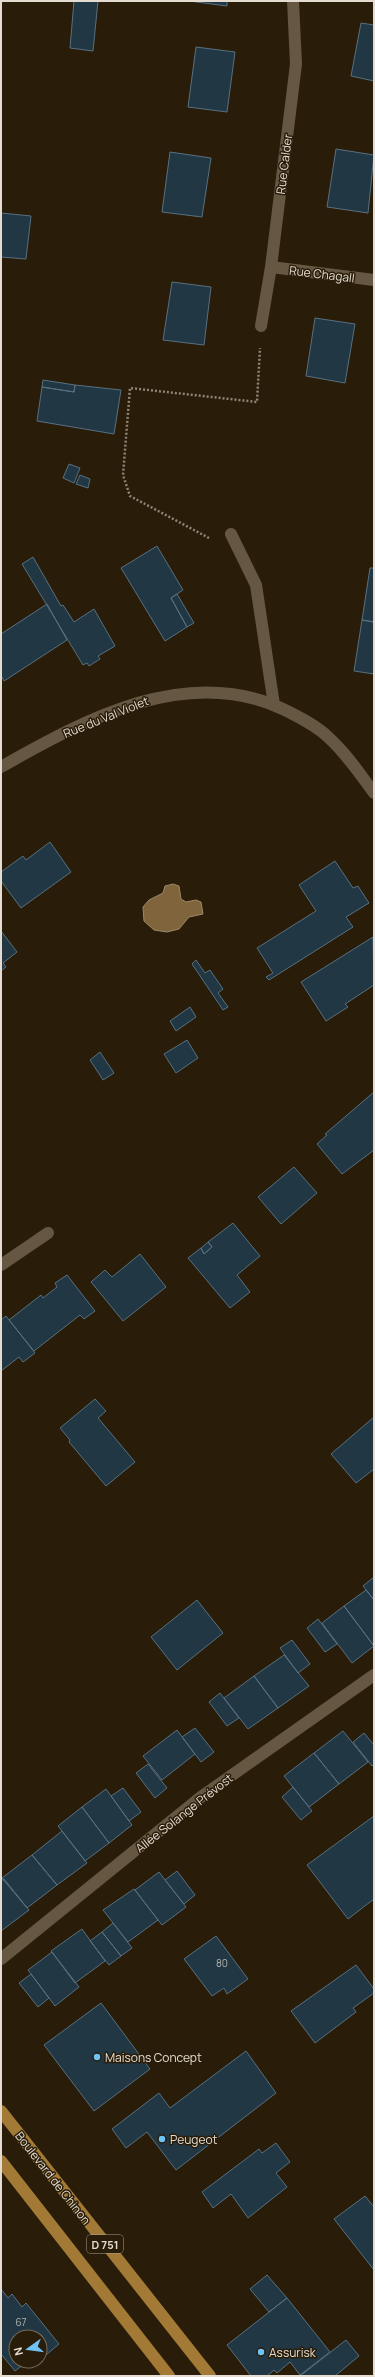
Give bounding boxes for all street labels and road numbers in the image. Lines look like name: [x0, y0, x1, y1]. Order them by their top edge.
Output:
street label: Rue Calder: [272, 132, 296, 195]
street label: Rue Chagall: [288, 262, 356, 286]
street label: Rue du Val Violet: [61, 692, 151, 742]
street label: Allée Solange Prévost: [132, 1769, 237, 1857]
street label: Boulevard de Chinon: [11, 2128, 95, 2228]
road number: D 751: [87, 2235, 123, 2253]

